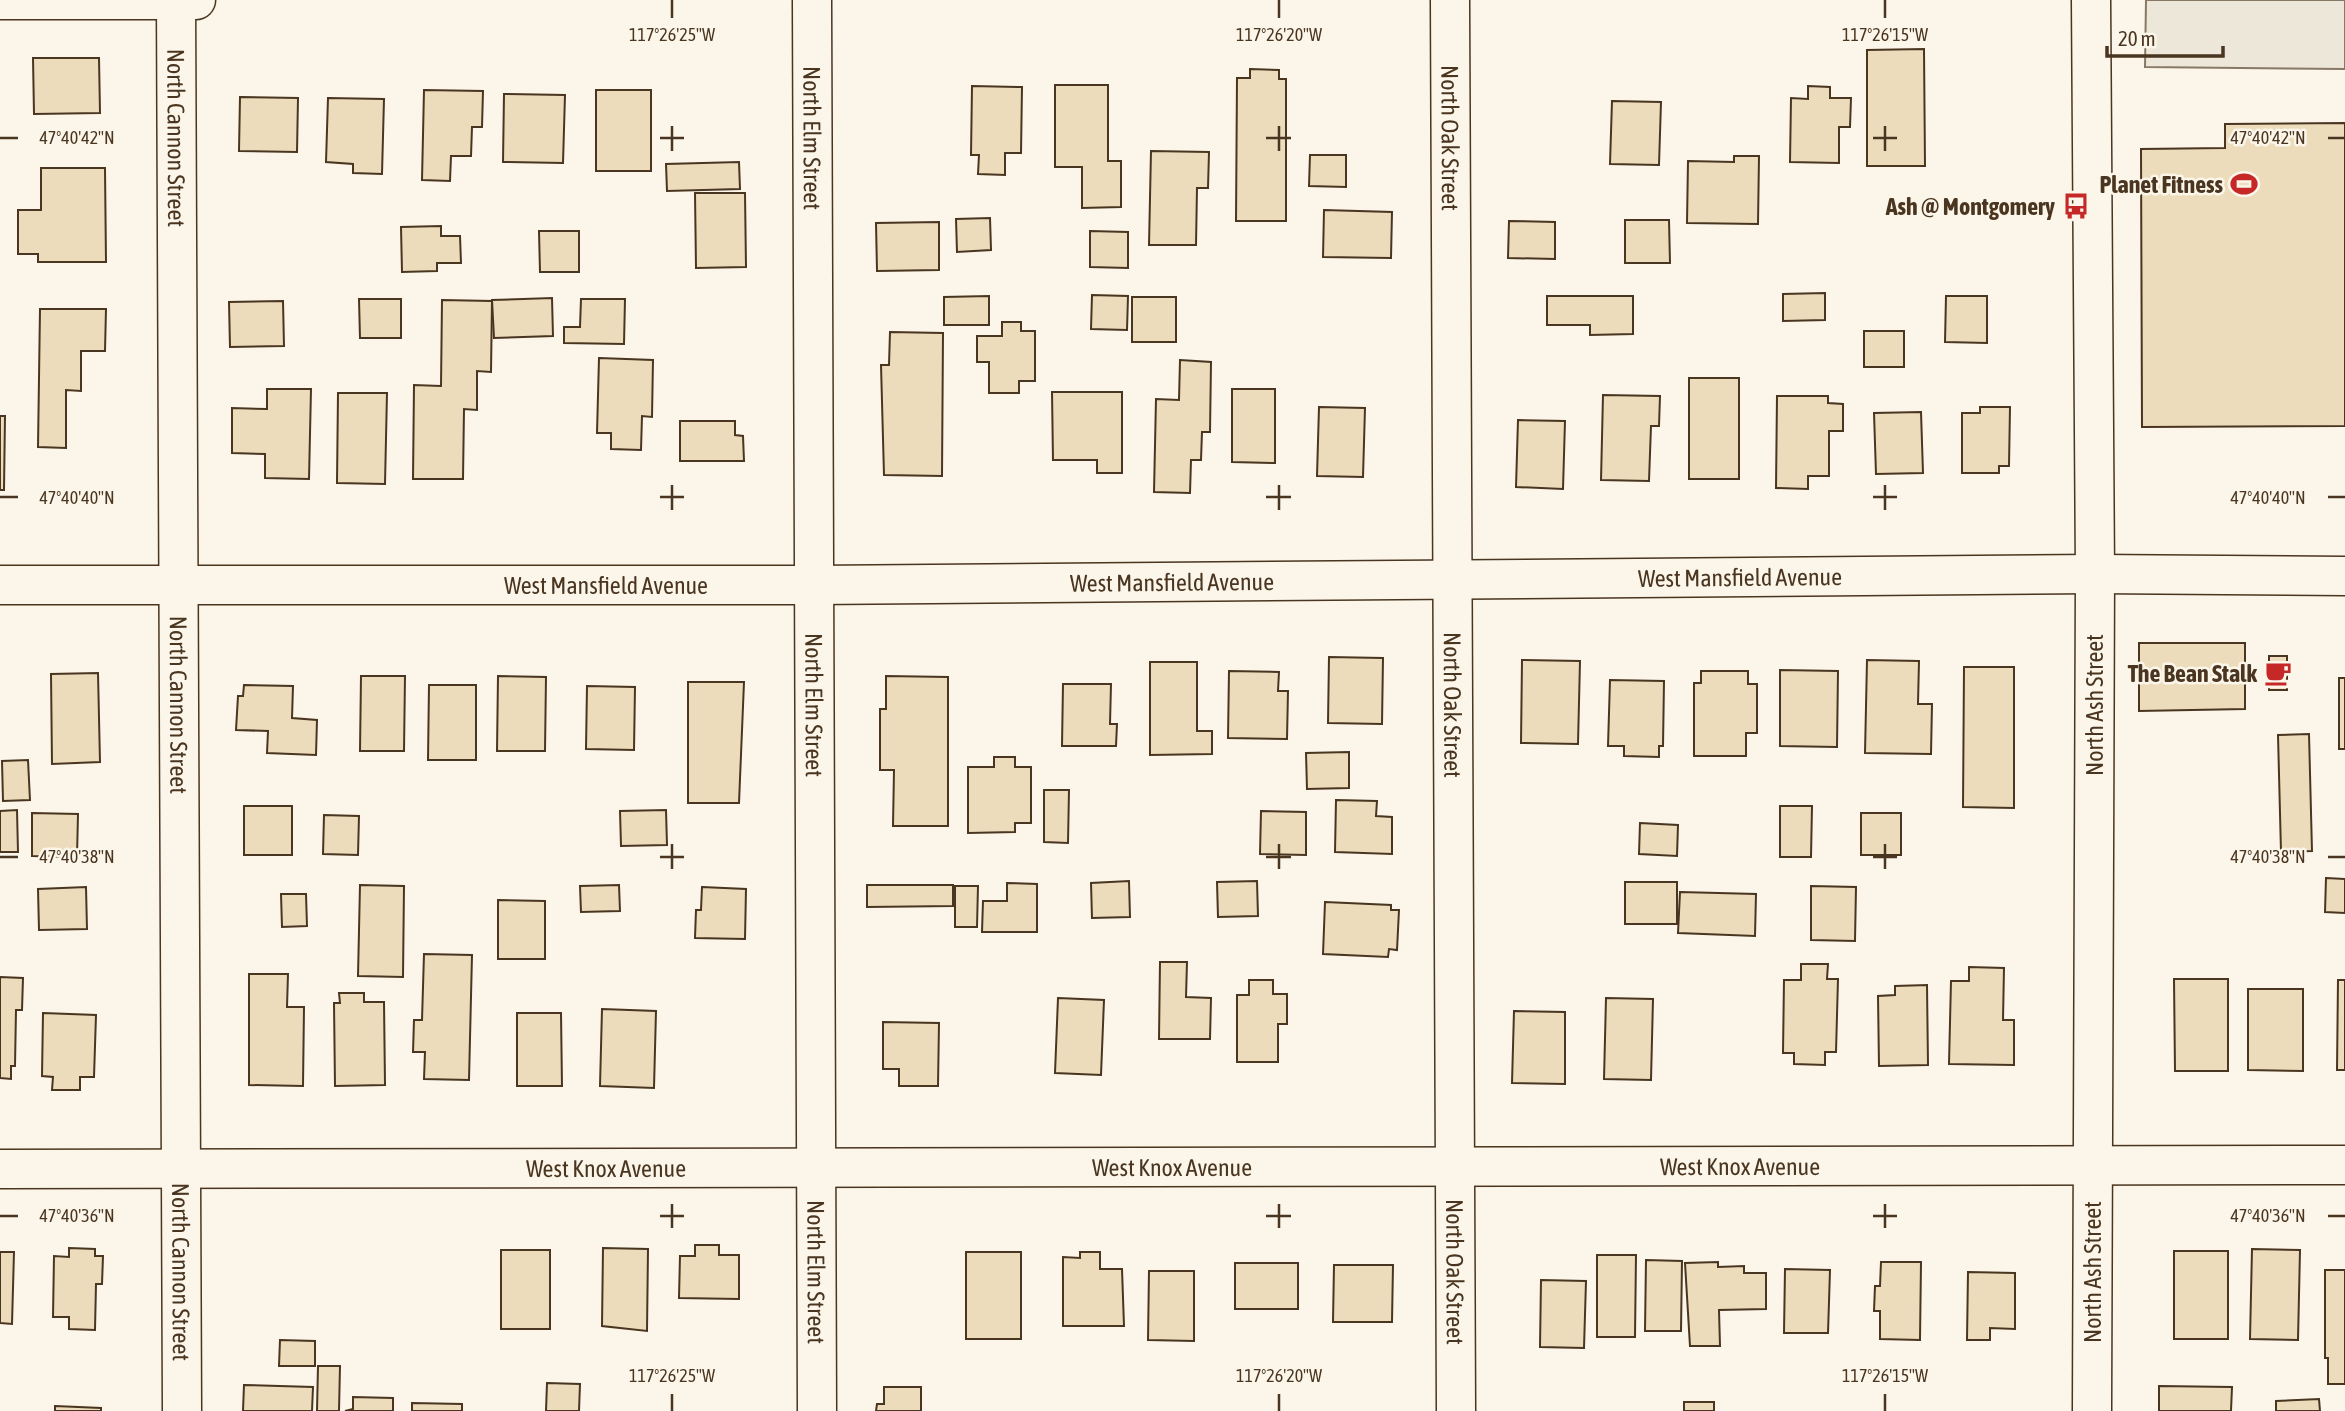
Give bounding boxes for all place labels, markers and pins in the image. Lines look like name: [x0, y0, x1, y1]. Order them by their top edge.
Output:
sports icon: Planet Fitness: [2229, 169, 2259, 199]
place label: Planet Fitness: [2099, 171, 2224, 198]
bus stop icon: Ash @ Montgomery: [2061, 191, 2091, 221]
place label: Ash @ Montgomery: [1885, 193, 2055, 220]
cafe icon: The Bean Stalk: [2263, 658, 2293, 688]
place label: The Bean Stalk: [2128, 660, 2257, 687]

